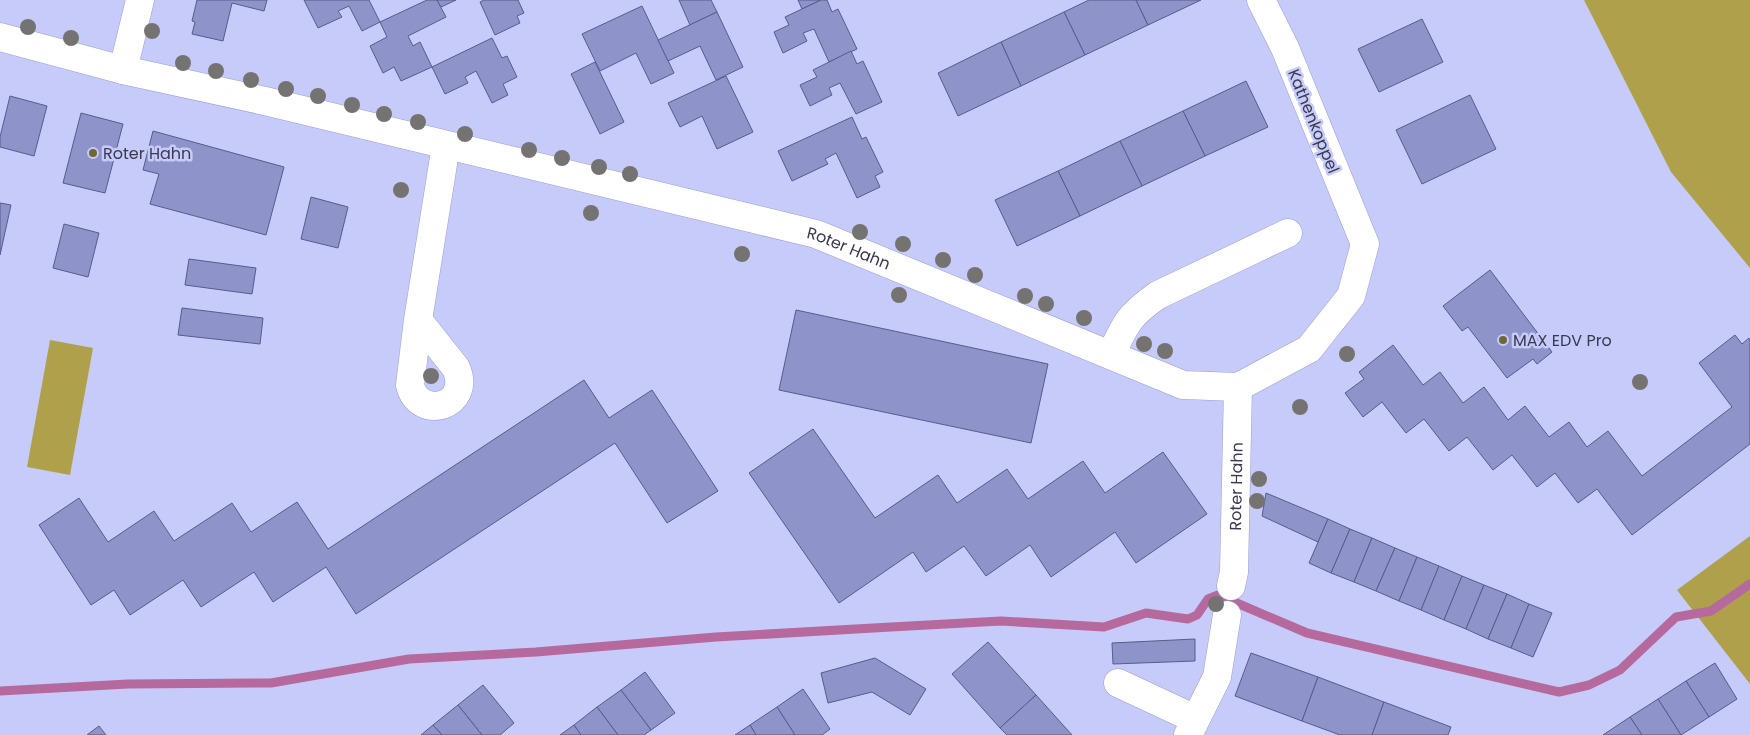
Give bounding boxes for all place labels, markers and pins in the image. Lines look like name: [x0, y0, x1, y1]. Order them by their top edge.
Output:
place label: Roter Hahn: [103, 142, 191, 165]
marker: Roter Hahn: [87, 147, 99, 159]
place label: MAX EDV Pro: [1513, 329, 1612, 352]
marker: MAX EDV Pro: [1497, 334, 1509, 346]

